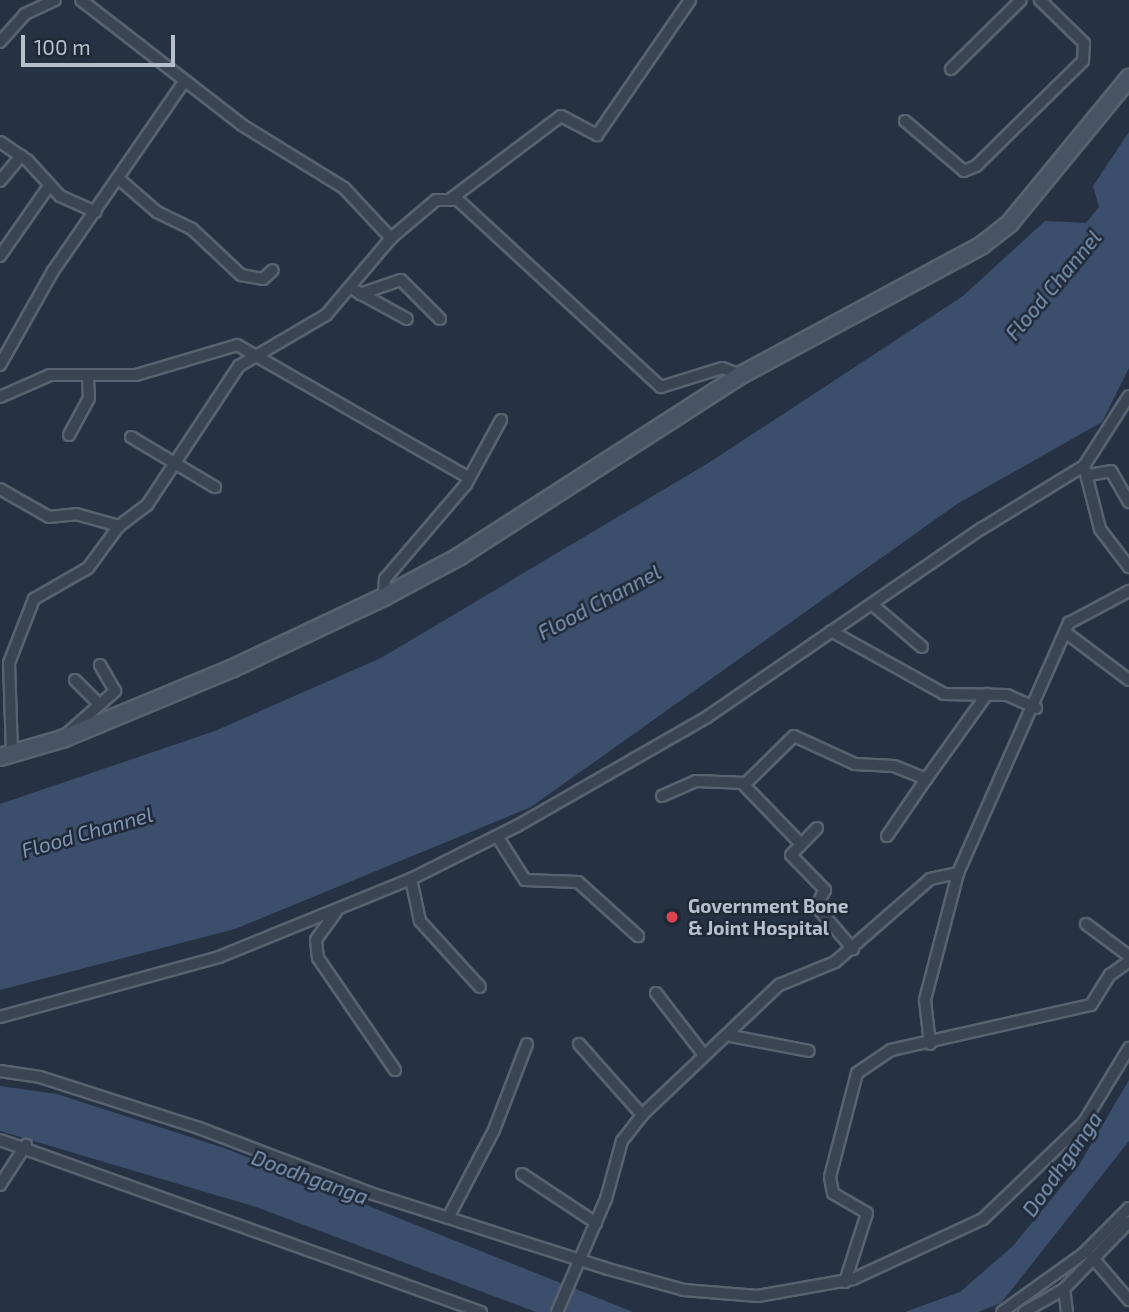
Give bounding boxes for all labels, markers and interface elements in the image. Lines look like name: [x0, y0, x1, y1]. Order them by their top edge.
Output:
scale bar: [24, 21, 178, 65]
text: 100 m: [34, 34, 91, 59]
water label: Flood Channel: [1000, 225, 1106, 345]
water label: Flood Channel: [533, 559, 665, 645]
water label: Flood Channel: [18, 801, 156, 863]
place label: Government Bone & Joint Hospital: [688, 895, 848, 939]
marker: Government Bone & Joint Hospital: [662, 907, 682, 927]
water label: Doodhganga: [1017, 1107, 1107, 1221]
water label: Doodhganga: [248, 1144, 372, 1210]

